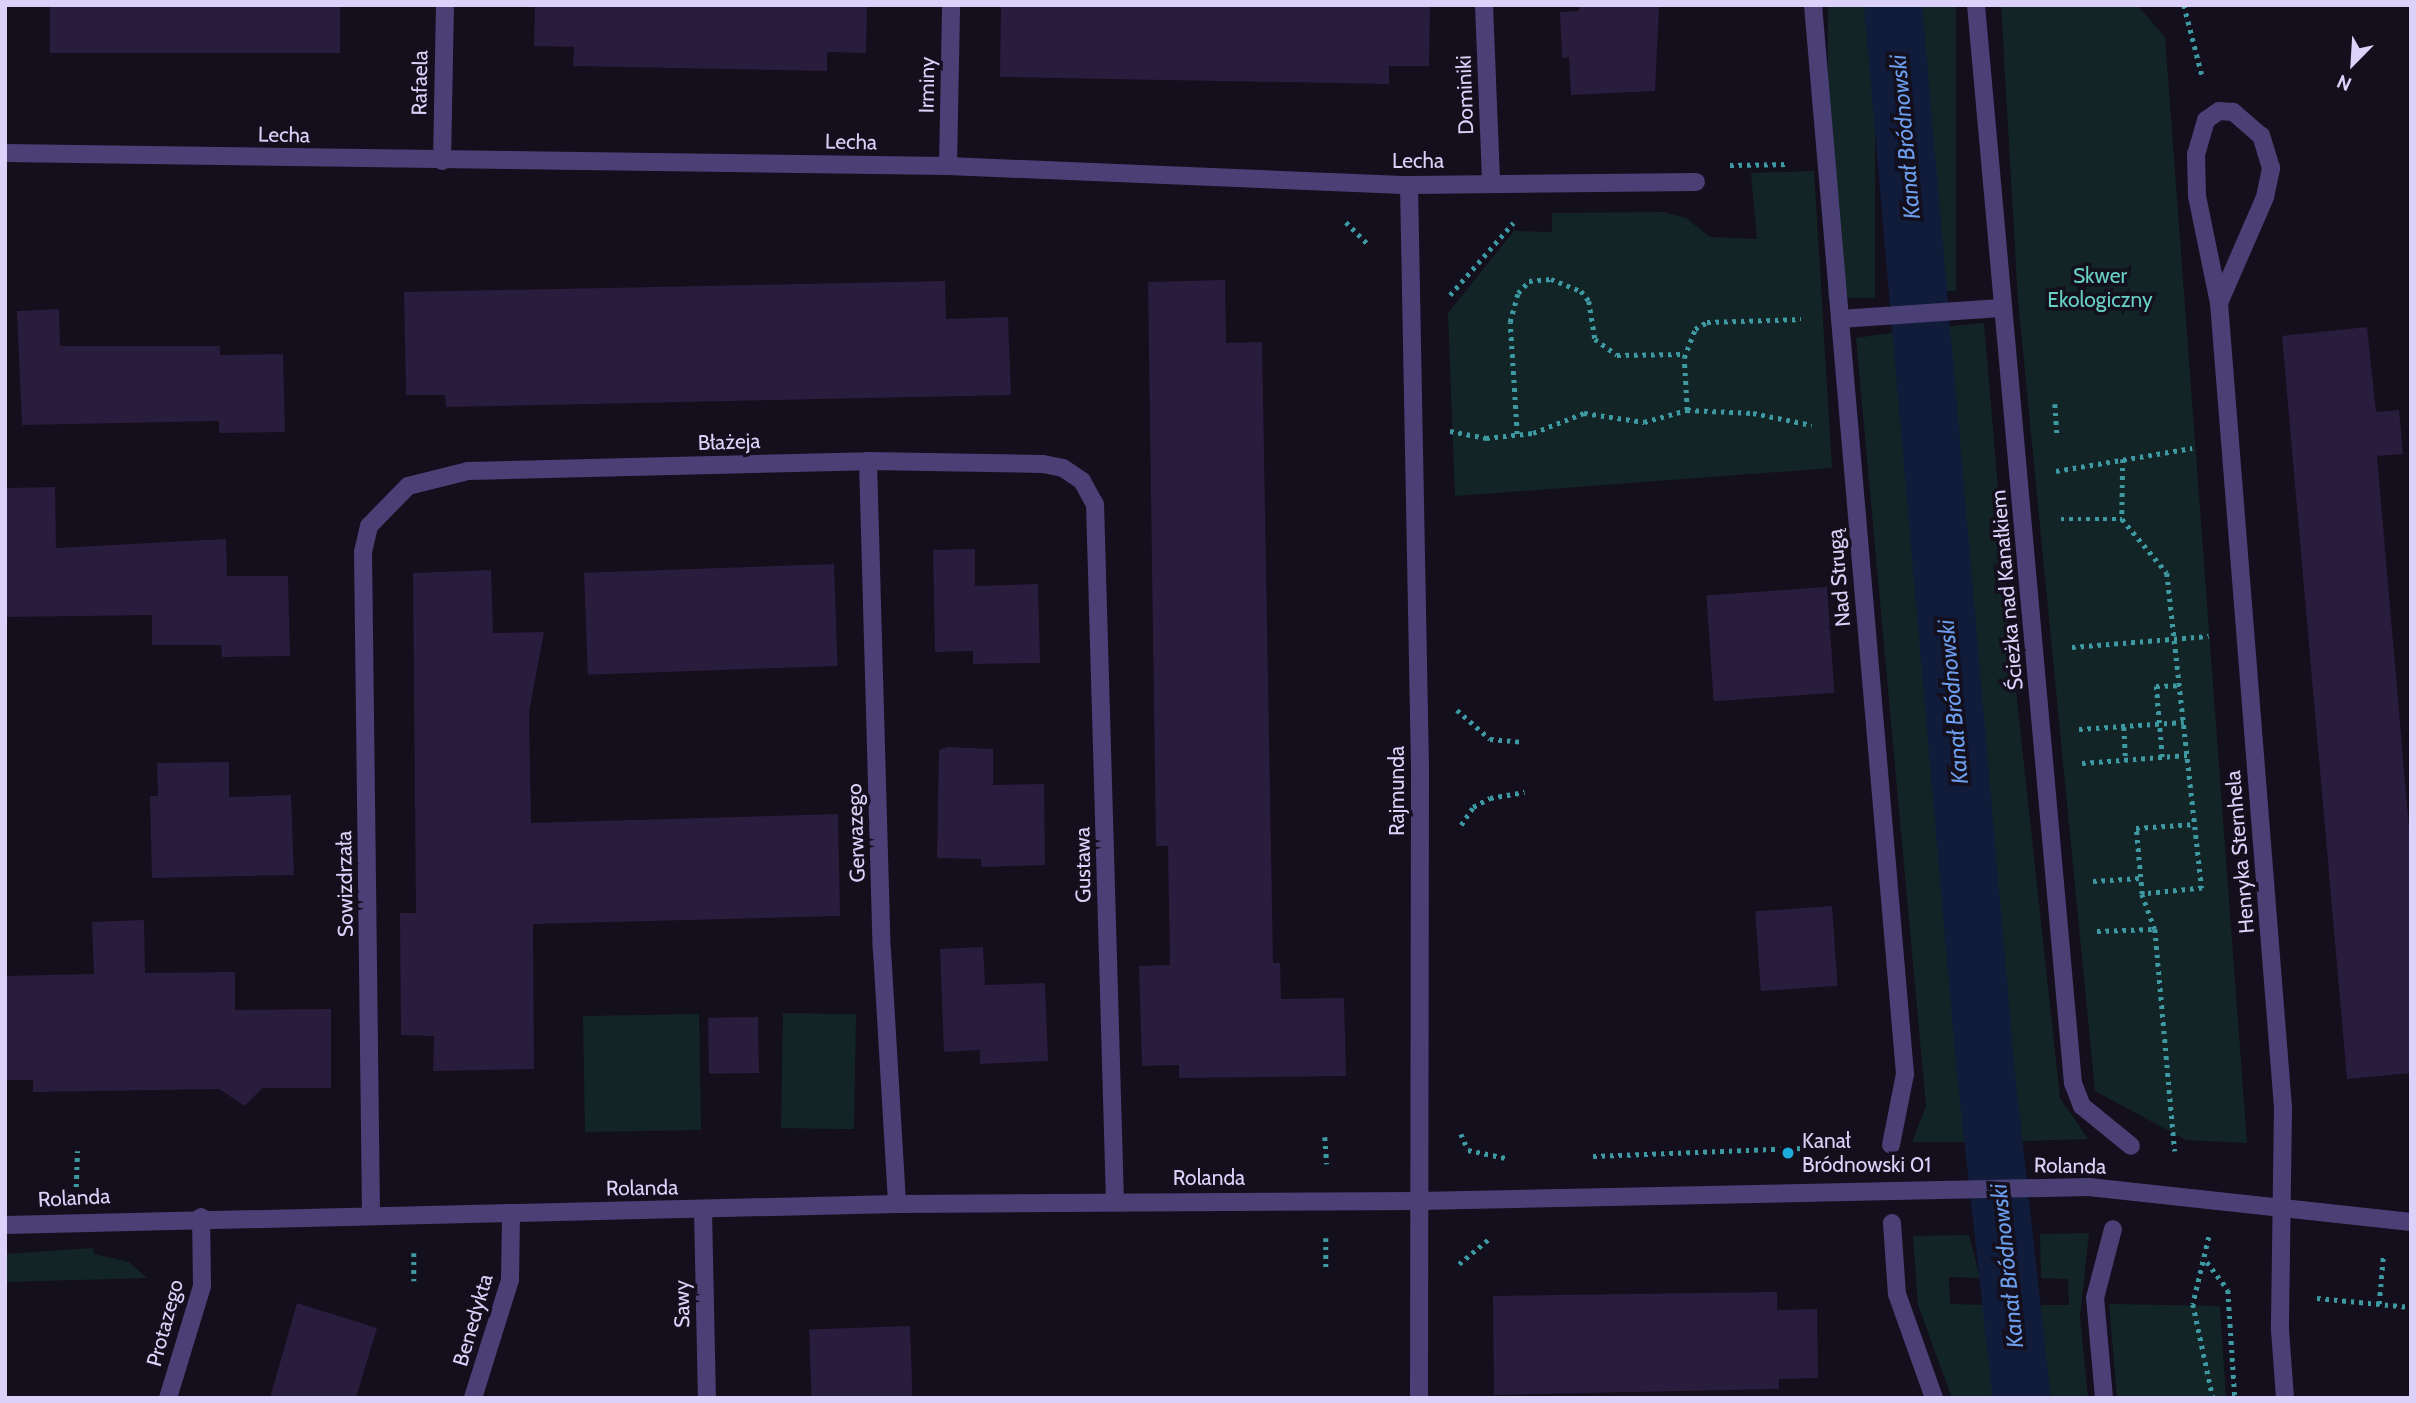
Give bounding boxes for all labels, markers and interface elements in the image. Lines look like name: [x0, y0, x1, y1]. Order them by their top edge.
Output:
north arrow: [2318, 28, 2388, 98]
street label: Rafaela: [407, 50, 433, 116]
water label: Kanał Bródnowski: [1884, 54, 1926, 220]
street label: Dominiki: [1451, 55, 1479, 135]
street label: Irminy: [914, 56, 940, 114]
text: N: [2333, 69, 2355, 96]
street label: Lecha: [258, 122, 310, 148]
street label: Lecha: [825, 129, 877, 155]
street label: Lecha: [1392, 148, 1444, 174]
park label: Skwer Ekologiczny: [2047, 263, 2153, 313]
street label: Błażeja: [697, 428, 761, 456]
street label: Ścieżka nad Kanałkiem: [1986, 489, 2028, 691]
street label: Nad Strugą: [1822, 528, 1856, 628]
water label: Kanał Bródnowski: [1932, 619, 1974, 785]
street label: Rajmunda: [1384, 746, 1410, 836]
street label: Henryka Sternhela: [2220, 769, 2260, 935]
street label: Gerwazego: [842, 783, 870, 883]
street label: Gustawa: [1070, 827, 1096, 903]
street label: Sowizdrzała: [331, 831, 359, 937]
place label: Kanał Bródnowski 01: [1802, 1128, 1931, 1178]
marker: Kanał Bródnowski 01: [1780, 1145, 1796, 1161]
street label: Rolanda: [2034, 1153, 2106, 1179]
street label: Rolanda: [1173, 1165, 1245, 1191]
street label: Rolanda: [606, 1175, 678, 1201]
water label: Kanał Bródnowski: [1985, 1182, 2029, 1350]
street label: Rolanda: [37, 1184, 111, 1212]
street label: Benedykta: [448, 1271, 498, 1369]
street label: Protazego: [141, 1277, 189, 1369]
street label: Sawy: [669, 1280, 695, 1328]

